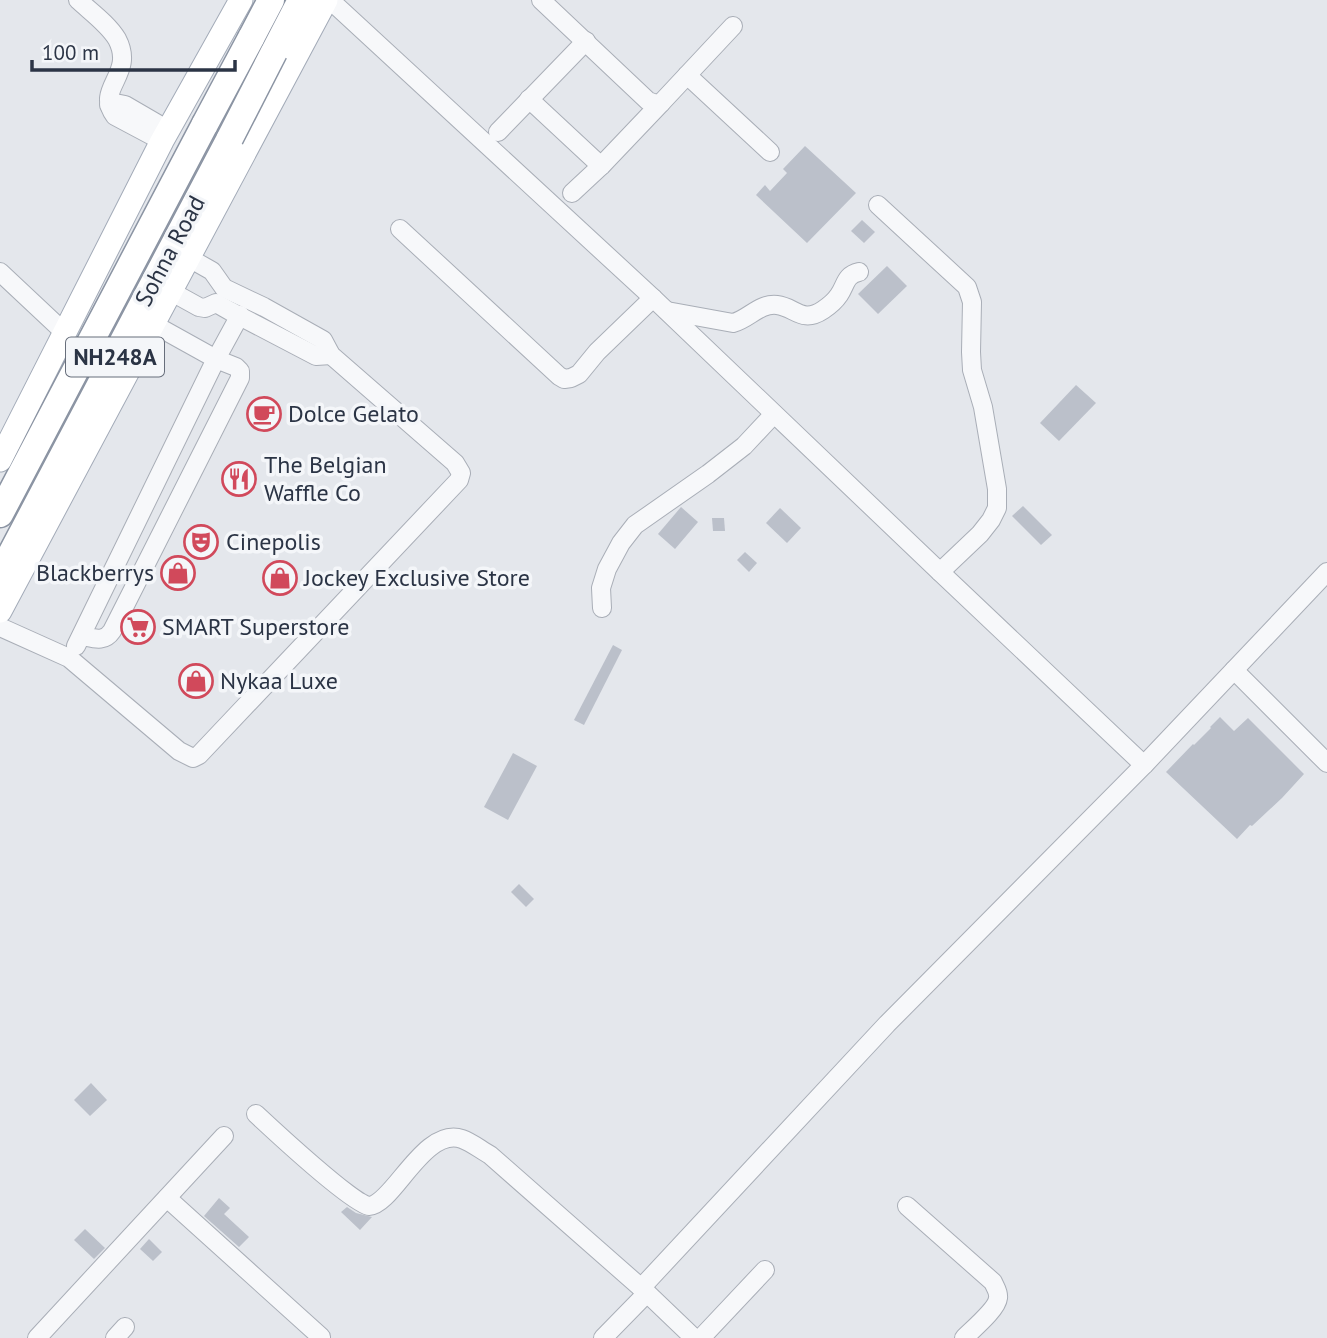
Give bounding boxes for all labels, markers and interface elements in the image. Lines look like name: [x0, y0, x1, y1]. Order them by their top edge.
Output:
scale bar: [32, 28, 234, 72]
text: 100 m: [42, 39, 99, 66]
street label: Sohna Road: [127, 190, 212, 311]
road number: NH248A: [66, 338, 164, 376]
cafe icon: Dolce Gelato: [245, 395, 283, 433]
place label: Dolce Gelato: [288, 398, 419, 429]
place label: The Belgian Waffle Co: [264, 449, 387, 508]
restaurant icon: The Belgian Waffle Co: [220, 460, 258, 498]
theatre icon: Cinepolis: [182, 523, 220, 561]
place label: Cinepolis: [226, 526, 321, 557]
shop icon: Blackberrys: [159, 554, 197, 592]
place label: Blackberrys: [36, 557, 154, 588]
shop icon: Jockey Exclusive Store: [261, 559, 299, 597]
place label: Jockey Exclusive Store: [303, 562, 530, 593]
supermarket icon: SMART Superstore: [119, 608, 157, 646]
place label: SMART Superstore: [162, 611, 350, 642]
shop icon: Nykaa Luxe: [177, 662, 215, 700]
place label: Nykaa Luxe: [220, 665, 338, 696]

